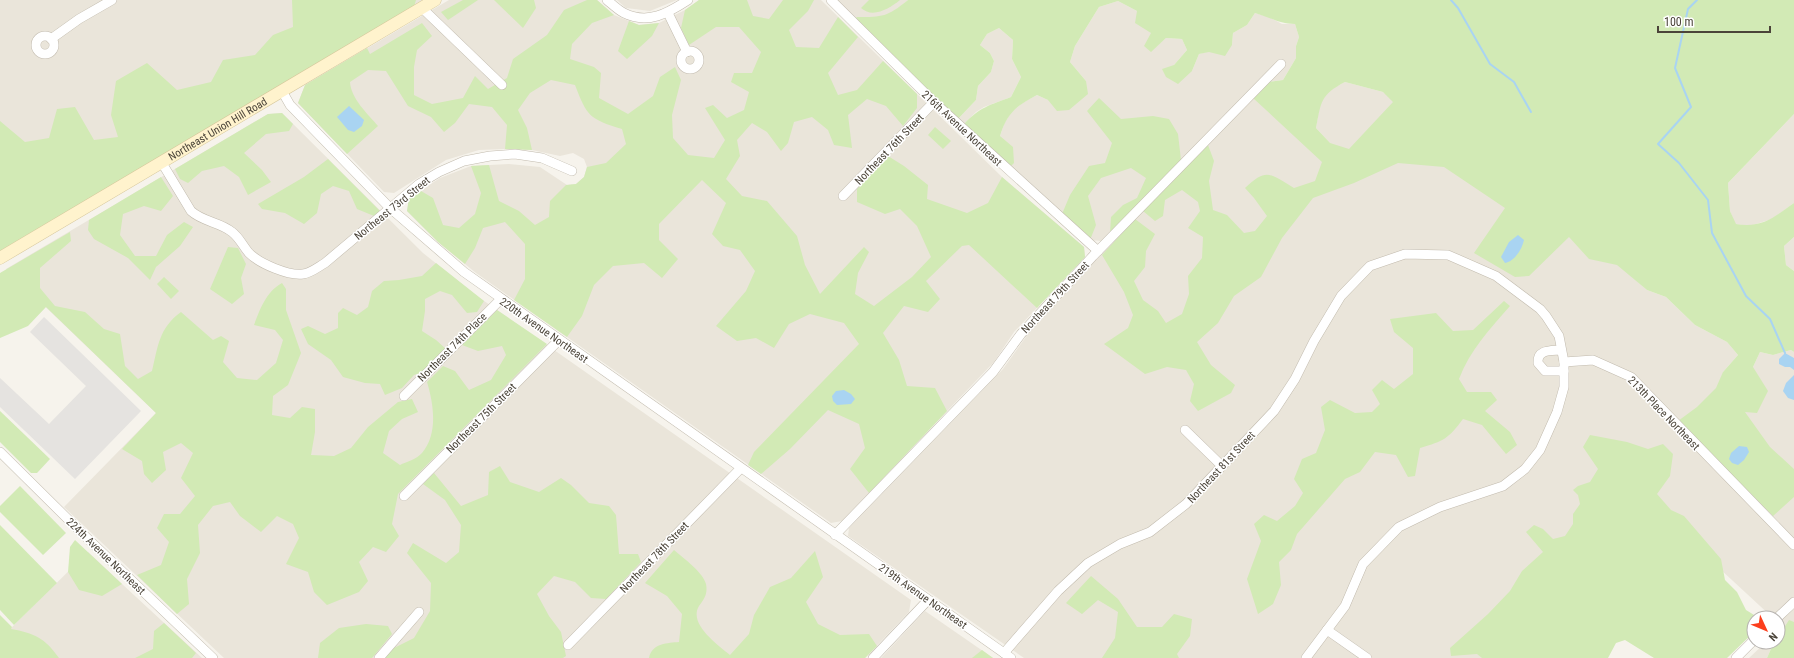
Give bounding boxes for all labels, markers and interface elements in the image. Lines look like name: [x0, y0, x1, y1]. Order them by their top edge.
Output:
scale bar: [1658, 8, 1770, 34]
text: 100 m: [1664, 15, 1694, 29]
street label: 216th Avenue Northeast: [919, 88, 1004, 169]
street label: Northeast Union Hill Road: [166, 95, 269, 164]
street label: Northeast 76th Street: [852, 111, 927, 187]
street label: Northeast 73rd Street: [352, 174, 433, 243]
street label: Northeast 79th Street: [1019, 259, 1092, 336]
street label: 220th Avenue Northeast: [497, 295, 590, 366]
street label: Northeast 74th Place: [415, 310, 489, 384]
street label: 213th Place Northeast: [1625, 374, 1702, 453]
street label: Northeast 75th Street: [444, 381, 519, 456]
street label: Northeast 81st Street: [1185, 429, 1258, 506]
street label: 224th Avenue Northeast: [63, 515, 148, 597]
street label: Northeast 78th Street: [617, 519, 692, 595]
street label: 219th Avenue Northeast: [876, 561, 969, 632]
north arrow: [1746, 610, 1786, 650]
text: N: [1766, 630, 1780, 644]

